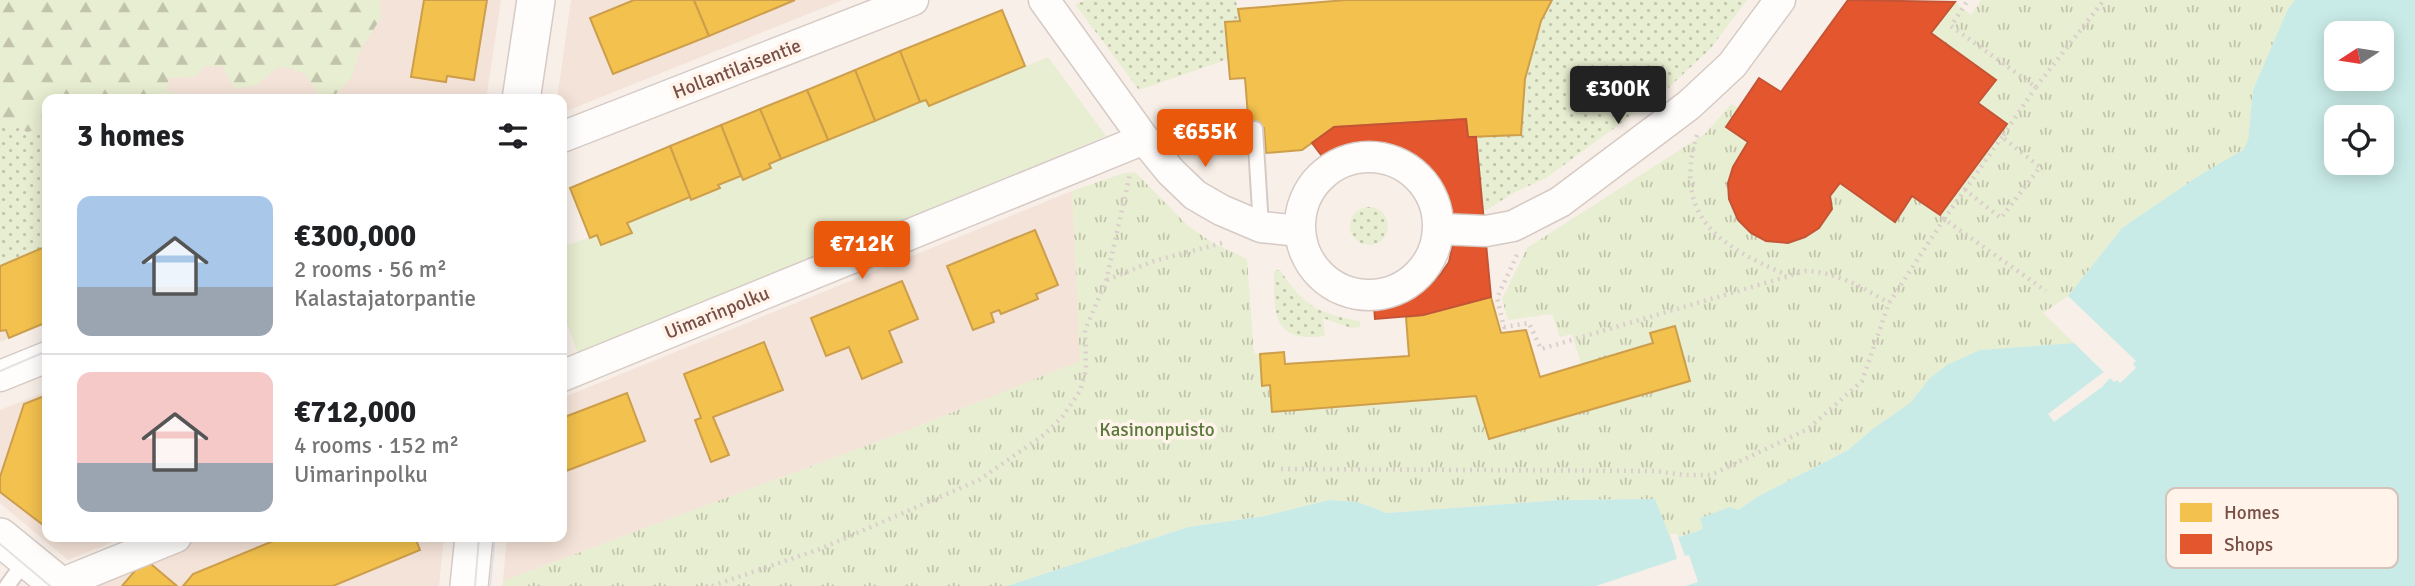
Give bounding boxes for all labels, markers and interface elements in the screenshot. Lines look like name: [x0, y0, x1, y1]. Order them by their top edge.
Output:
north arrow: [2324, 21, 2394, 91]
map controls: [2324, 21, 2394, 175]
street label: Hollantilaisentie: [669, 33, 805, 105]
pin: €300K: [1569, 66, 1667, 126]
text: €300K: [1586, 74, 1650, 103]
button: locate: [2324, 105, 2394, 175]
pin: €655K: [1156, 110, 1254, 169]
icon: filters: [494, 117, 532, 155]
text: €655K: [1173, 117, 1237, 146]
text: 3 homes: [77, 118, 184, 155]
text: €300,000: [294, 218, 416, 255]
pin: €712K: [813, 222, 911, 281]
icon: home: [133, 224, 217, 308]
text: €712K: [830, 229, 894, 258]
text: 2 rooms · 56 m²: [294, 255, 447, 284]
street label: Uimarinpolku: [661, 281, 773, 345]
text: Kalastajatorpantie: [294, 284, 476, 313]
text: €712,000: [294, 394, 416, 431]
icon: home: [133, 400, 217, 484]
park label: Kasinonpuisto: [1099, 418, 1215, 442]
text: 4 rooms · 152 m²: [294, 431, 459, 460]
text: Uimarinpolku: [294, 460, 428, 489]
legend: [2166, 488, 2398, 568]
text: Homes: [2224, 501, 2280, 525]
text: Shops: [2224, 533, 2273, 557]

